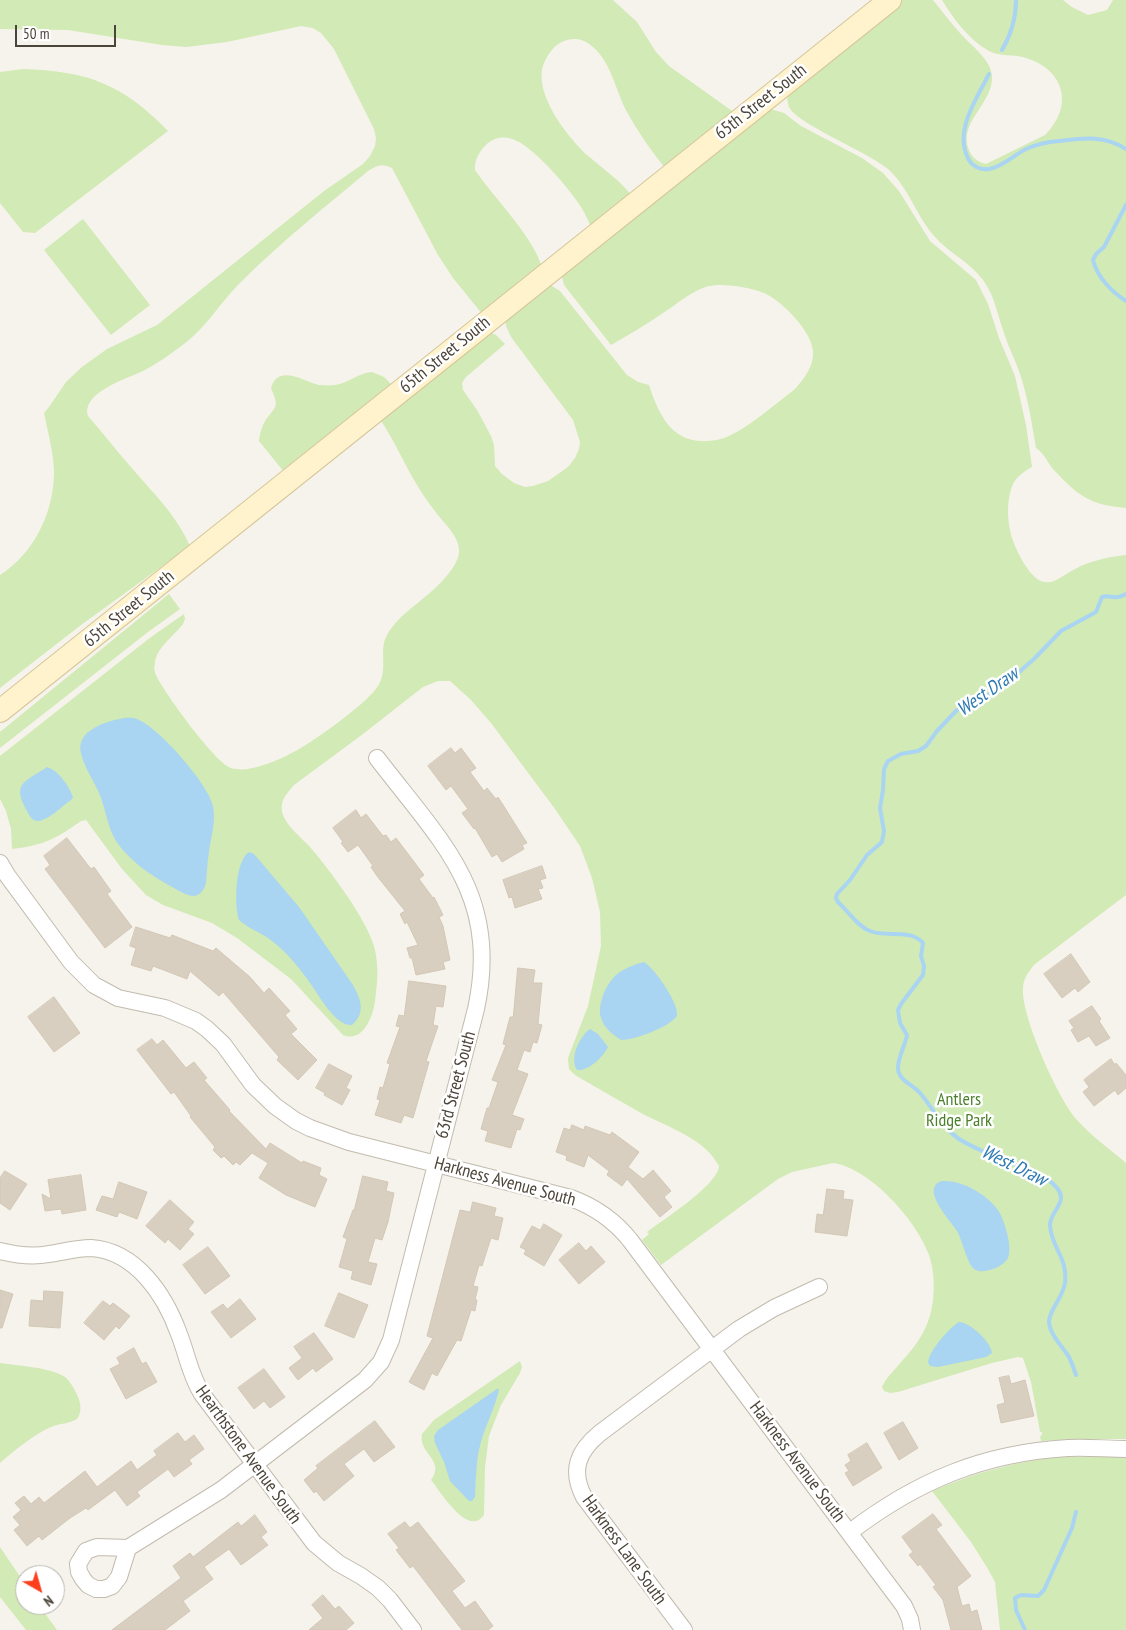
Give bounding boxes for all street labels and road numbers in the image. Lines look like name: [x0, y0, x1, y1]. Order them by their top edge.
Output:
street label: 65th Street South: [711, 60, 811, 144]
street label: 65th Street South: [395, 312, 495, 398]
street label: 65th Street South: [79, 566, 179, 652]
street label: 63rd Street South: [431, 1029, 481, 1141]
street label: Harkness Avenue South: [432, 1153, 578, 1211]
street label: Hearthstone Avenue South: [191, 1382, 305, 1528]
street label: Harkness Avenue South: [745, 1397, 849, 1527]
street label: Harkness Lane South: [577, 1491, 671, 1609]

